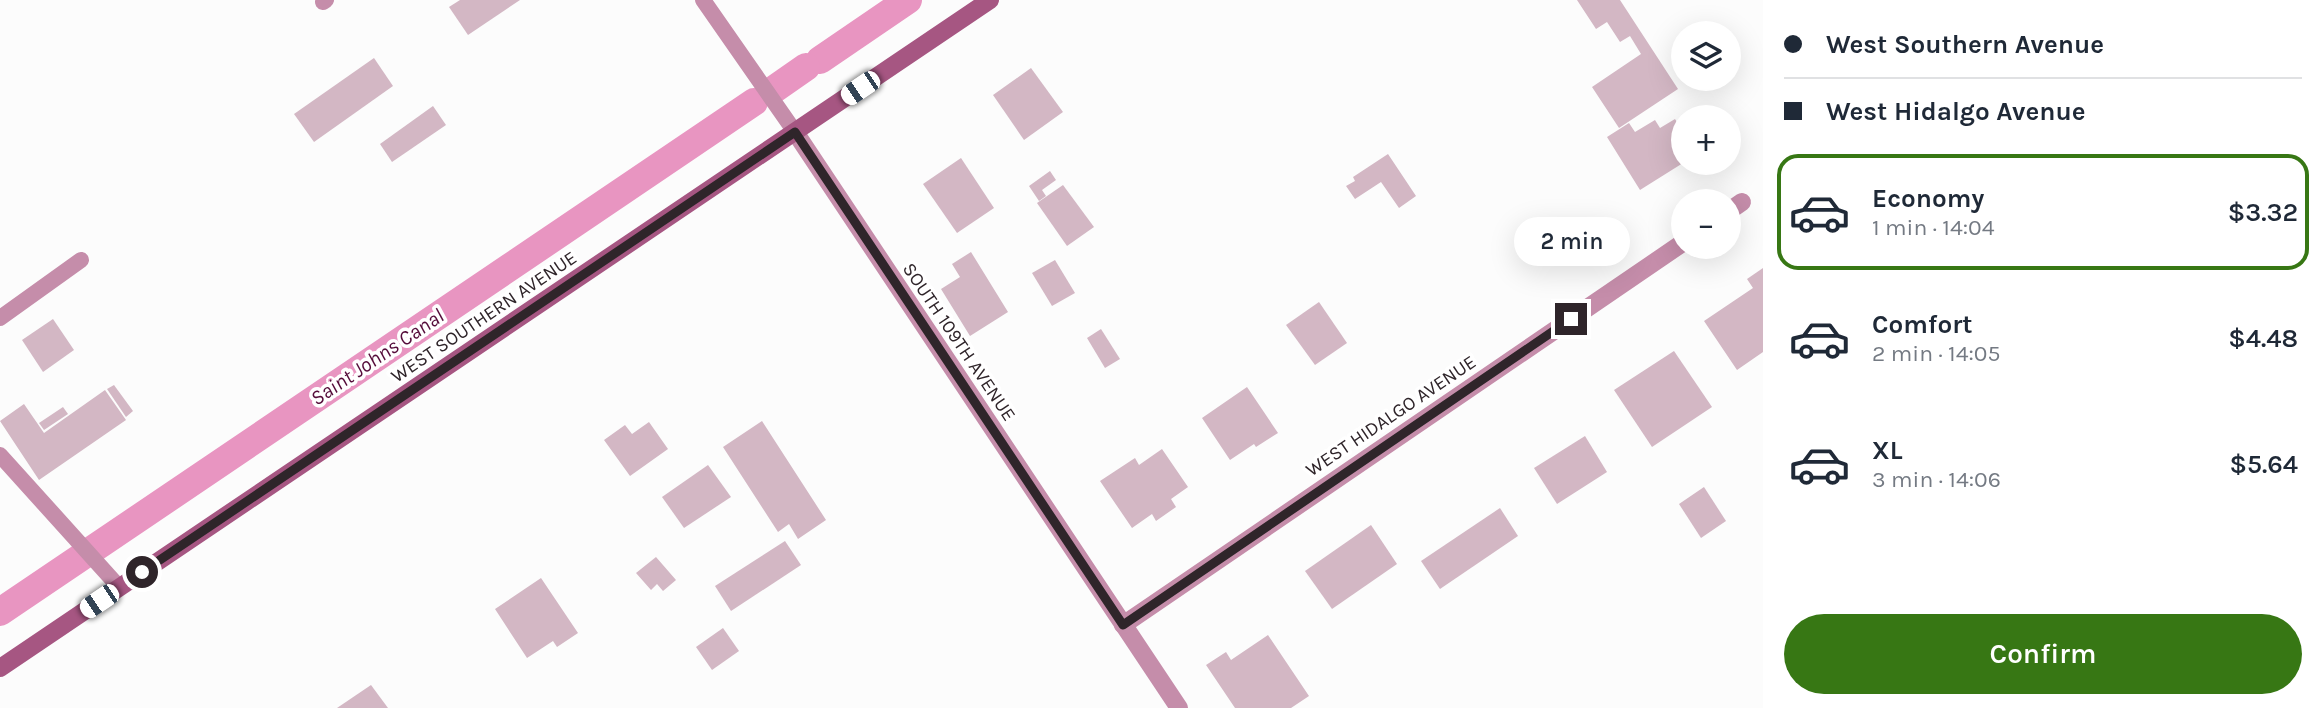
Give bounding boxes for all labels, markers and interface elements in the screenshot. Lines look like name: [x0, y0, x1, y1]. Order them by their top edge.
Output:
map controls: [1671, 21, 1741, 259]
button: layers: [1671, 21, 1741, 91]
text: West Southern Avenue: [1826, 29, 2104, 60]
car: [837, 68, 884, 108]
text: West Hidalgo Avenue: [1826, 96, 2086, 127]
button: +: [1671, 105, 1741, 175]
icon: car: [1788, 181, 1851, 244]
text: Economy: [1872, 183, 1984, 214]
button: −: [1671, 189, 1741, 259]
text: $3.32: [2228, 197, 2298, 228]
text: 1 min · 14:04: [1872, 214, 1995, 241]
callout: 2 min: [1513, 218, 1629, 266]
text: 2 min: [1541, 228, 1603, 255]
street label: WEST SOUTHERN AVENUE: [387, 247, 581, 387]
street label: SOUTH 109TH AVENUE: [898, 259, 1020, 425]
route end: [1555, 303, 1587, 335]
water label: Saint Johns Canal: [306, 304, 448, 410]
icon: car: [1788, 307, 1851, 370]
text: Comfort: [1872, 309, 1973, 340]
text: $4.48: [2228, 323, 2298, 354]
text: 2 min · 14:05: [1872, 340, 2000, 367]
street label: WEST HIDALGO AVENUE: [1302, 351, 1480, 481]
icon: car: [1788, 433, 1851, 496]
text: XL: [1872, 435, 1903, 466]
text: $5.64: [2229, 449, 2298, 480]
text: 3 min · 14:06: [1872, 466, 2001, 493]
route start: [126, 556, 158, 588]
car: [76, 581, 123, 621]
button: Confirm: [1784, 614, 2302, 694]

